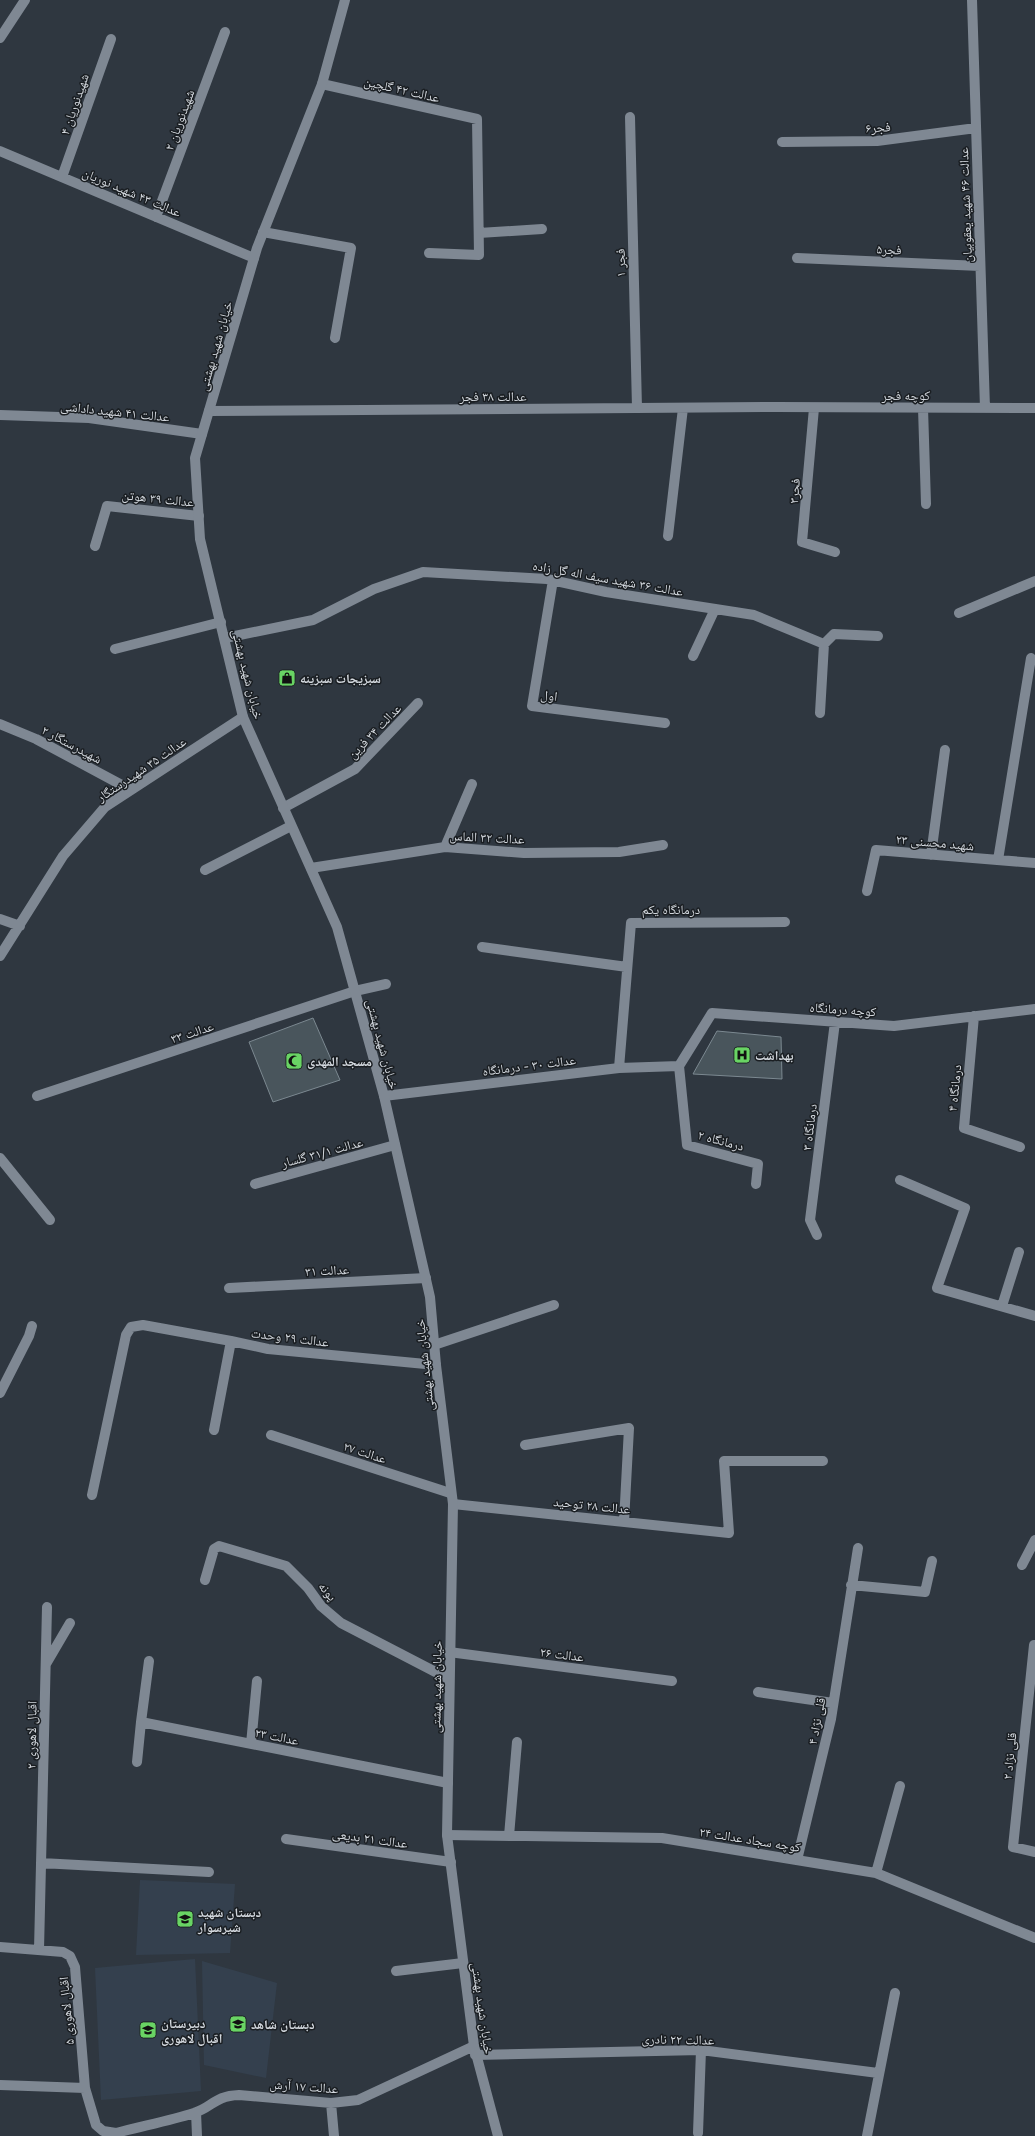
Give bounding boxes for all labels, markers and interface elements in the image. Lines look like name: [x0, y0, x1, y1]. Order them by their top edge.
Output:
street label: شهیدنوریان ۴: [56, 71, 93, 137]
street label: عدالت ۴۲ گلچین: [362, 73, 442, 107]
street label: شهیدنوریان ۲: [161, 87, 198, 153]
street label: فجر۶: [865, 118, 891, 137]
street label: عدالت ۴۶ شهید یعقوبیان: [955, 147, 976, 263]
street label: عدالت ۴۳ شهید نوریان: [80, 164, 184, 221]
street label: فجر۵: [876, 241, 902, 258]
street label: فجر ۱: [612, 249, 629, 277]
street label: خیابان شهید بهشتی: [195, 299, 236, 393]
street label: کوچه فجر: [881, 387, 931, 404]
street label: عدالت ۳۸ فجر: [459, 388, 527, 405]
street label: عدالت ۴۱ شهید داداشی: [60, 397, 171, 426]
street label: فجر۳: [785, 478, 804, 504]
street label: عدالت ۳۹ هوتن: [121, 486, 195, 511]
street label: عدالت ۳۶ شهید سیف اله گل زاده: [531, 557, 685, 600]
street label: خیابان شهید بهشتی: [228, 627, 267, 721]
shop icon: سبزیجات سبزینه: [277, 668, 297, 688]
place label: سبزیجات سبزینه: [300, 670, 381, 687]
street label: اول: [540, 686, 558, 705]
street label: عدالت ۳۴ فرین: [344, 700, 405, 763]
street label: شهیدرستگار ۲: [39, 721, 105, 767]
street label: عدالت ۳۵ شهیدرستگار: [92, 733, 190, 806]
street label: عدالت ۳۲ الماس: [449, 827, 525, 848]
street label: شهید محسنی ۲۳: [895, 831, 975, 854]
street label: درمانگاه یکم: [642, 901, 700, 918]
street label: خیابان شهید بهشتی: [362, 997, 403, 1091]
street label: کوچه درمانگاه: [809, 999, 877, 1020]
street label: عدالت ۳۳: [168, 1017, 216, 1047]
hospital icon: بهداشت: [732, 1045, 752, 1065]
place label: بهداشت: [755, 1047, 794, 1064]
mosque icon: مسجد المهدی: [284, 1051, 304, 1071]
street label: عدالت ۳۰ - درمانگاه: [481, 1051, 577, 1080]
place label: مسجد المهدی: [307, 1053, 372, 1070]
street label: درمانگاه ۴: [944, 1064, 965, 1112]
street label: درمانگاه ۳: [798, 1103, 821, 1151]
street label: درمانگاه ۲: [696, 1126, 746, 1155]
street label: عدالت ۳۱/۱ گلسار: [279, 1133, 365, 1172]
street label: عدالت ۳۱: [304, 1261, 350, 1280]
street label: خیابان شهید بهشتی: [411, 1318, 438, 1412]
street label: عدالت ۲۹ وحدت: [250, 1324, 330, 1351]
street label: عدالت ۲۷: [341, 1438, 389, 1468]
street label: عدالت ۲۸ توحید: [553, 1493, 632, 1518]
street label: پونه: [315, 1578, 341, 1605]
street label: خیابان شهید بهشتی: [427, 1641, 446, 1733]
street label: عدالت ۲۶: [539, 1643, 585, 1666]
street label: قلی نژاد ۴: [804, 1696, 829, 1746]
street label: اقبال لاهوری ۲: [22, 1701, 41, 1769]
street label: عدالت ۲۳: [254, 1724, 301, 1749]
street label: قلی نژاد ۲: [999, 1732, 1020, 1781]
street label: کوچه سجاد عدالت ۲۴: [698, 1823, 802, 1856]
street label: عدالت ۲۱ بدیعی: [331, 1825, 409, 1852]
place label: دبستان شهید شیرسوار: [197, 1904, 261, 1936]
school or university icon: دبستان شهید شیرسوار: [175, 1909, 195, 1929]
street label: خیابان شهید بهشتی: [468, 1961, 497, 2055]
street label: اقبال لاهوری ۵: [55, 1976, 78, 2046]
school or university icon: دبستان شاهد: [228, 2014, 248, 2034]
place label: دبیرستان اقبال لاهوری: [161, 2015, 222, 2047]
place label: دبستان شاهد: [251, 2016, 315, 2033]
school or university icon: دبیرستان اقبال لاهوری: [138, 2020, 158, 2040]
street label: عدالت ۲۲ نادری: [641, 2030, 715, 2049]
street label: عدالت ۱۷ آرش: [269, 2076, 339, 2097]

